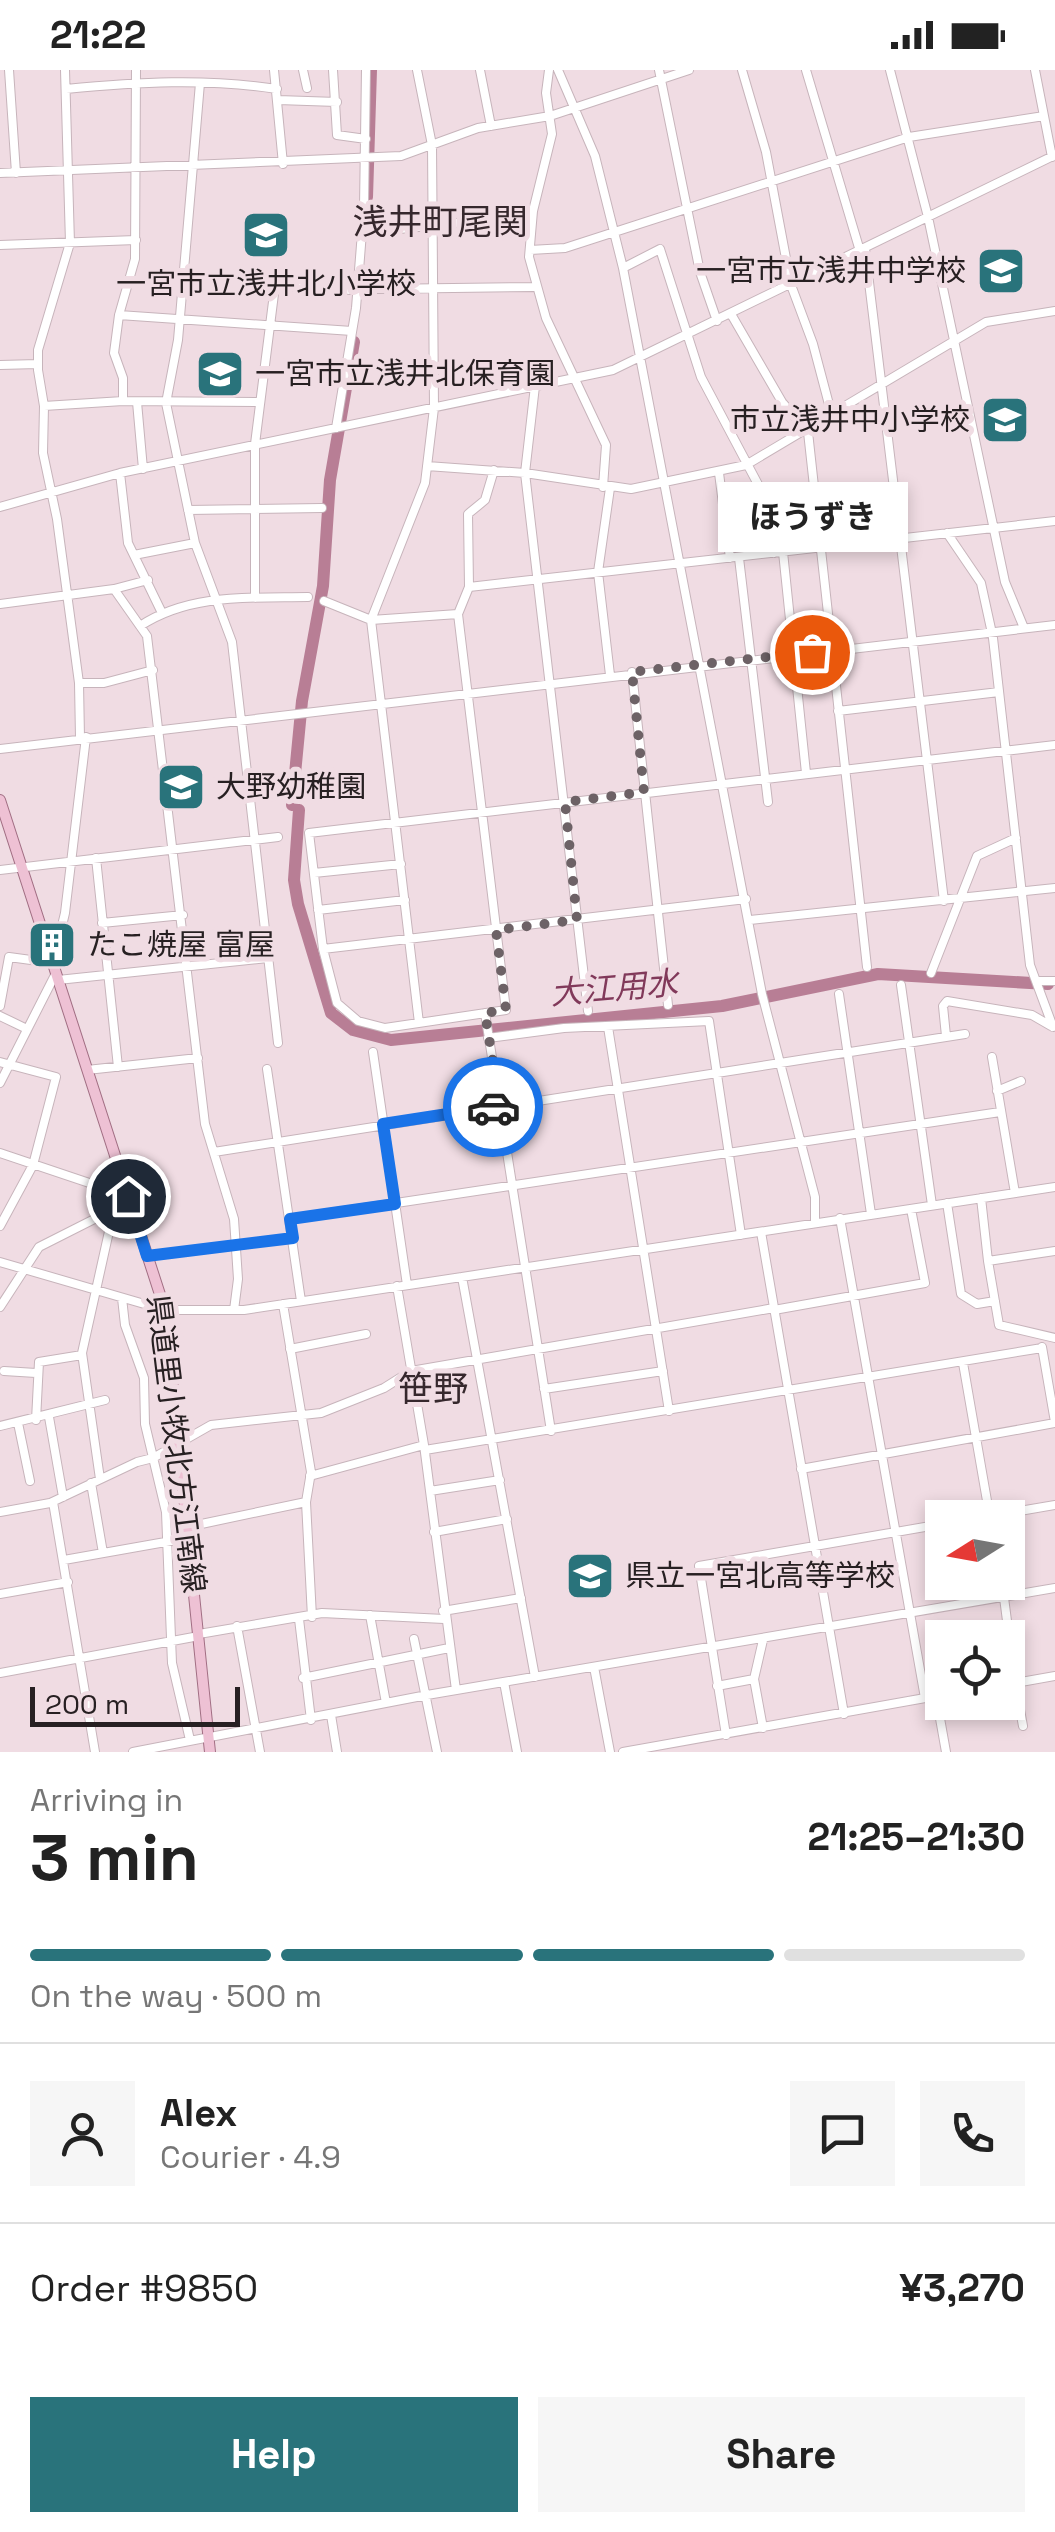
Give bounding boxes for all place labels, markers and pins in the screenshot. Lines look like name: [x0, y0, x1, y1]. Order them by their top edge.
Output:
school or university icon: 一宮市立浅井北小学校: [240, 209, 292, 261]
school or university icon: 一宮市立浅井中学校: [975, 245, 1027, 297]
place label: 一宮市立浅井中学校: [696, 251, 966, 290]
place label: 一宮市立浅井北小学校: [116, 264, 416, 303]
school or university icon: 一宮市立浅井北保育園: [194, 348, 246, 400]
place label: 一宮市立浅井北保育園: [255, 354, 555, 393]
school or university icon: 市立浅井中小学校: [979, 394, 1031, 446]
place label: 市立浅井中小学校: [730, 400, 970, 439]
callout: ほうずき: [717, 482, 907, 552]
pin: [770, 610, 855, 695]
school or university icon: 大野幼稚園: [155, 761, 207, 813]
place label: 大野幼稚園: [216, 767, 366, 806]
building icon: たこ焼屋 富屋: [26, 919, 78, 971]
place label: たこ焼屋 富屋: [87, 925, 275, 964]
pin: [86, 1154, 171, 1239]
school or university icon: 県立一宮北高等学校: [564, 1550, 616, 1602]
place label: 県立一宮北高等学校: [625, 1556, 895, 1595]

